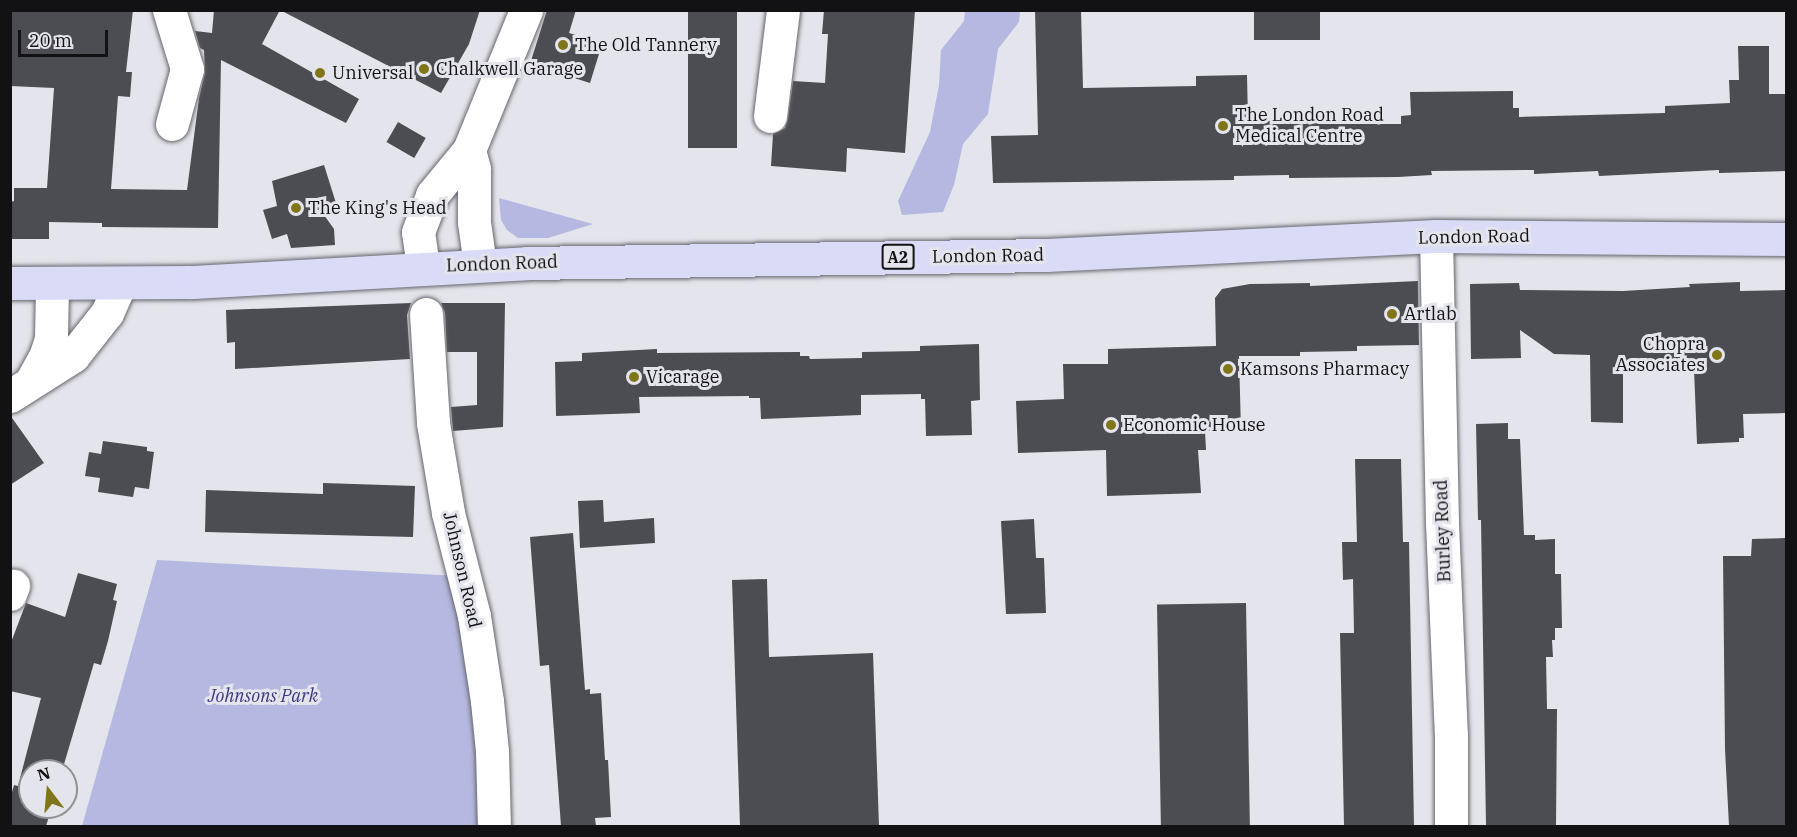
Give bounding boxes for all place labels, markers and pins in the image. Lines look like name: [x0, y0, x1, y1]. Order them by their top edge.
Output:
place label: The Old Tannery: [575, 34, 717, 56]
marker: The Old Tannery: [556, 38, 570, 52]
place label: Chalkwell Garage: [436, 58, 583, 80]
place label: Universal: [332, 62, 413, 84]
marker: Chalkwell Garage: [417, 62, 431, 76]
marker: Universal: [313, 66, 327, 80]
place label: The London Road Medical Centre: [1235, 105, 1384, 148]
marker: The London Road Medical Centre: [1216, 119, 1230, 133]
place label: The King's Head: [308, 197, 447, 219]
marker: The King's Head: [289, 201, 303, 215]
place label: Artlab: [1404, 303, 1457, 325]
marker: Artlab: [1385, 307, 1399, 321]
place label: Chopra Associates: [1615, 334, 1705, 376]
marker: Chopra Associates: [1710, 348, 1724, 362]
place label: Kamsons Pharmacy: [1240, 358, 1409, 380]
marker: Kamsons Pharmacy: [1221, 362, 1235, 376]
place label: Vicarage: [646, 366, 719, 388]
marker: Vicarage: [627, 370, 641, 384]
place label: Economic House: [1123, 414, 1265, 436]
marker: Economic House: [1104, 418, 1118, 432]

